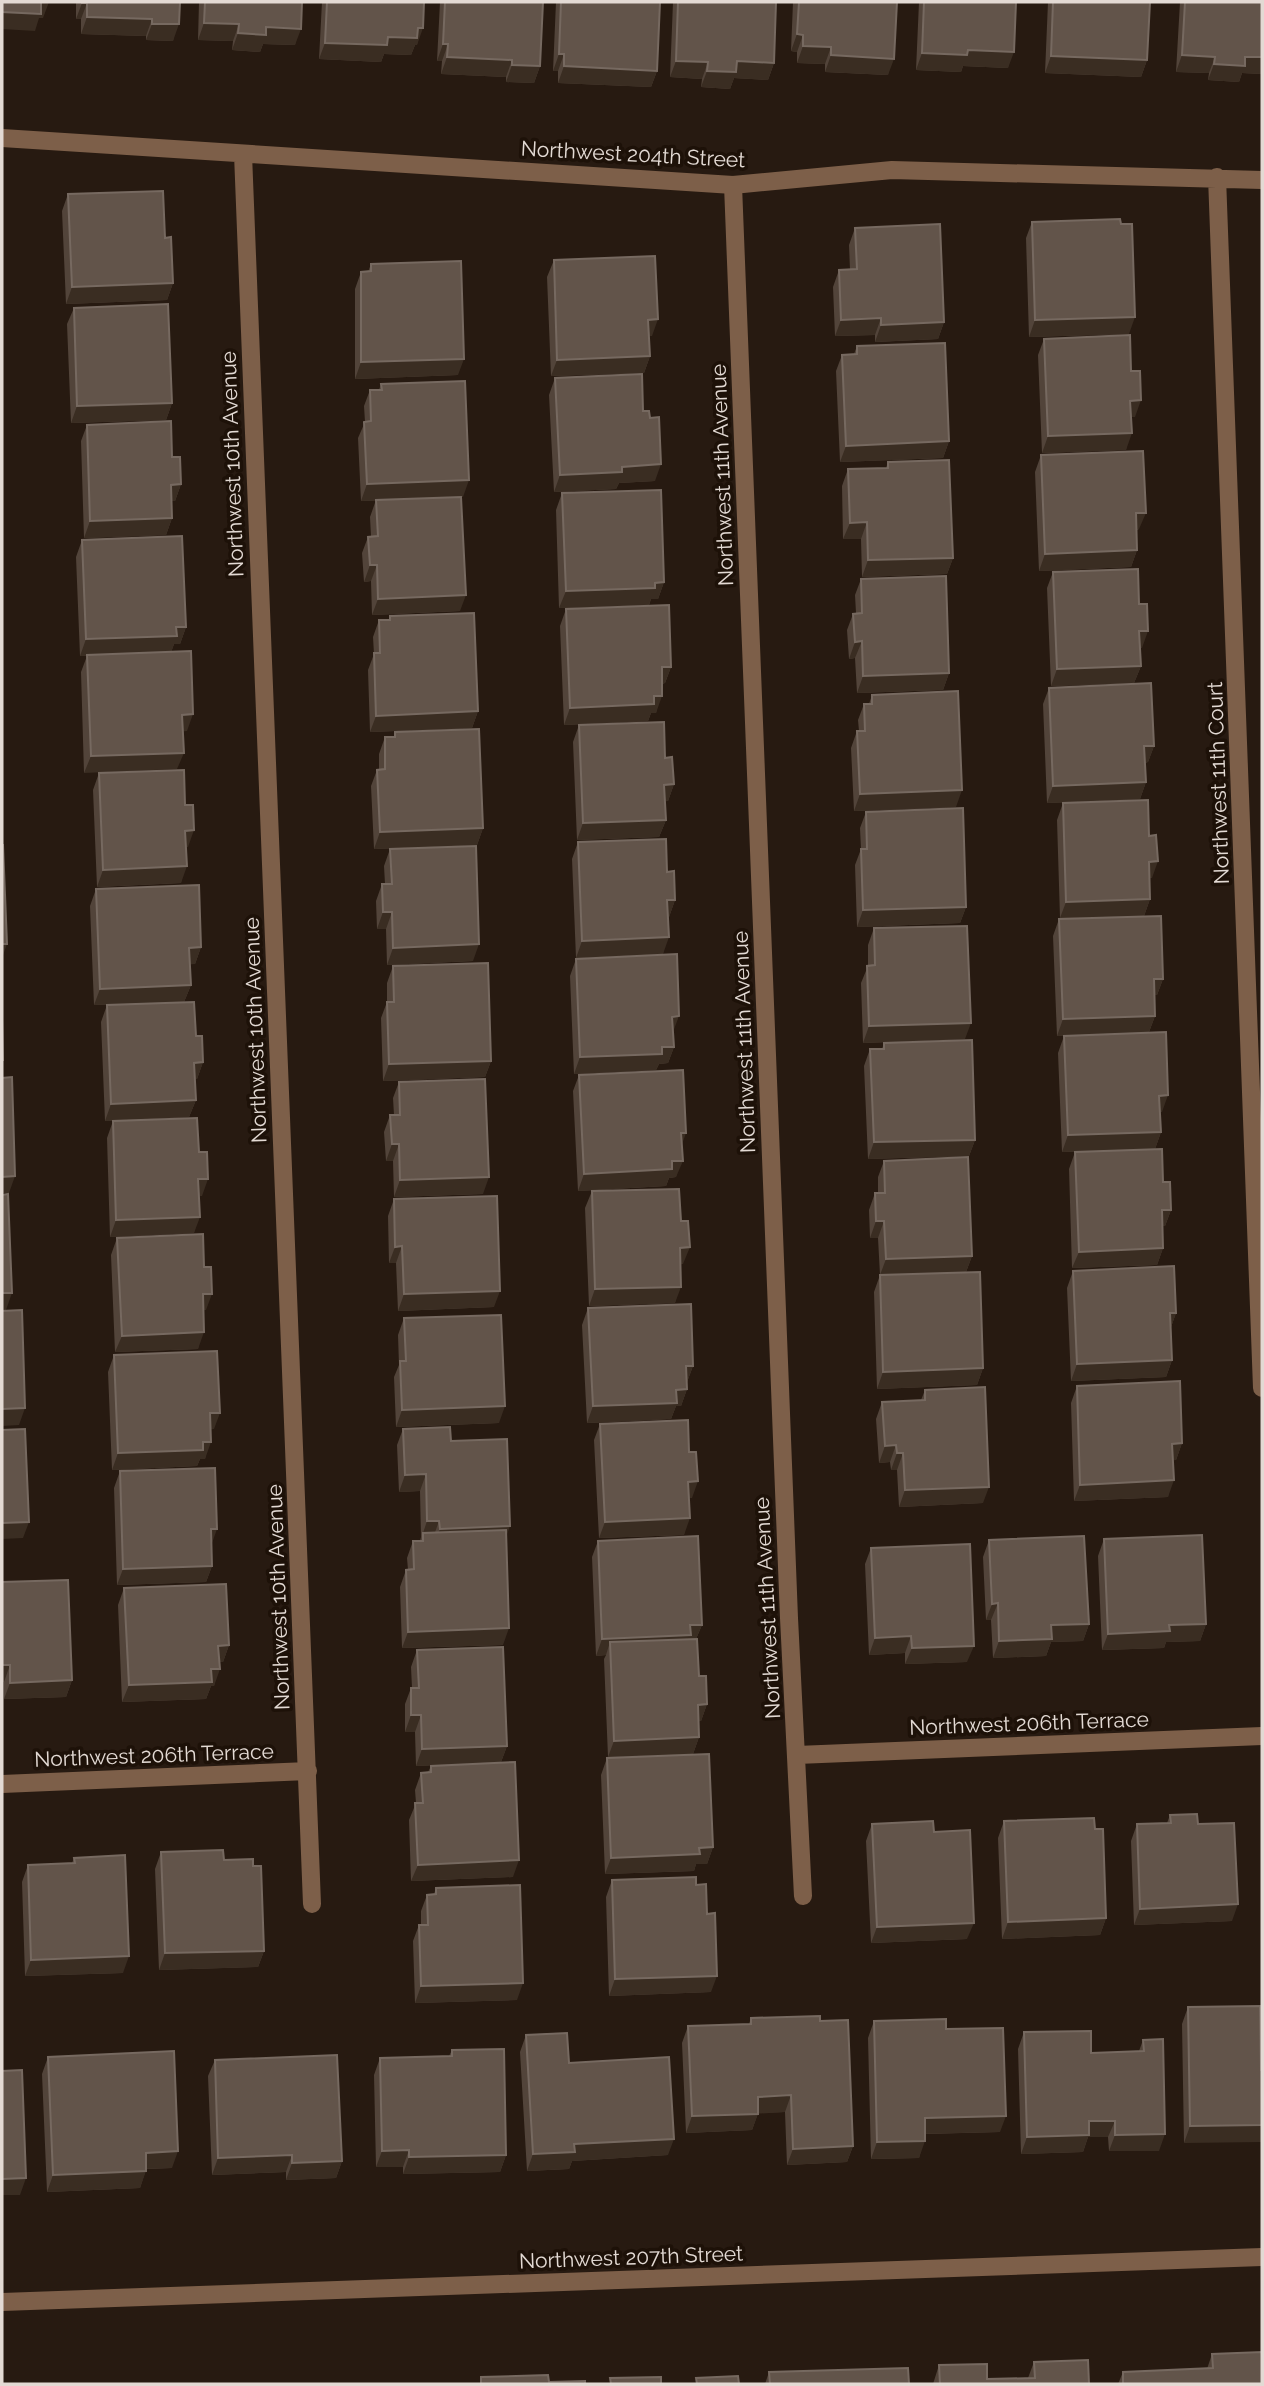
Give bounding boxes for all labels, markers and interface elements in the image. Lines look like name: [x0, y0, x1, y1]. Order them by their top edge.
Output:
street label: Northwest 204th Street: [520, 136, 746, 172]
street label: Northwest 10th Avenue: [216, 351, 248, 577]
street label: Northwest 11th Avenue: [706, 364, 738, 586]
street label: Northwest 11th Court: [1202, 681, 1234, 885]
street label: Northwest 10th Avenue: [239, 917, 271, 1143]
street label: Northwest 11th Avenue: [728, 931, 760, 1153]
street label: Northwest 10th Avenue: [262, 1484, 294, 1710]
street label: Northwest 11th Avenue: [749, 1496, 785, 1720]
street label: Northwest 206th Terrace: [909, 1706, 1149, 1740]
street label: Northwest 206th Terrace: [34, 1738, 274, 1772]
street label: Northwest 207th Street: [519, 2241, 743, 2273]

